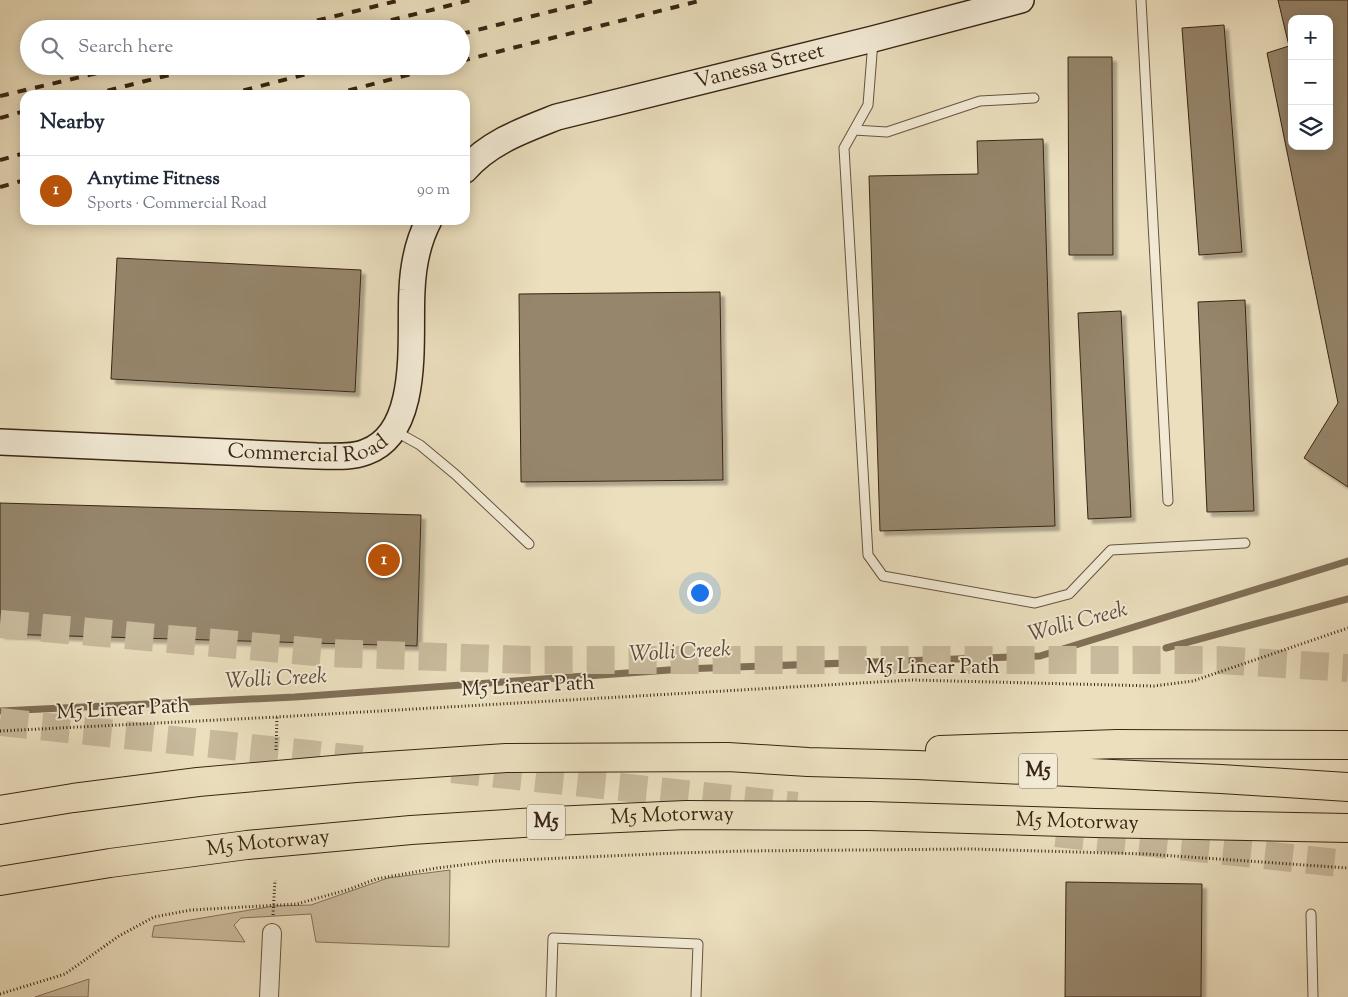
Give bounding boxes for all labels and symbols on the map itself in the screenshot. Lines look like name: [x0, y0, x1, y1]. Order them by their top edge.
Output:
street label: Vanessa Street: [692, 37, 827, 97]
street label: Commercial Road: [227, 428, 396, 471]
pin: 1: [368, 541, 400, 579]
your location: [687, 580, 713, 606]
water label: Wolli Creek: [1025, 594, 1131, 652]
water label: Wolli Creek: [628, 634, 732, 672]
street label: M5 Linear Path: [866, 653, 1000, 683]
water label: Wolli Creek: [224, 661, 328, 699]
street label: M5 Linear Path: [460, 669, 596, 705]
street label: M5 Linear Path: [55, 692, 191, 728]
road number: M5: [1019, 754, 1057, 788]
street label: M5 Motorway: [610, 800, 735, 833]
road number: M5: [527, 804, 565, 840]
street label: M5 Motorway: [1015, 806, 1140, 839]
street label: M5 Motorway: [205, 822, 332, 865]

